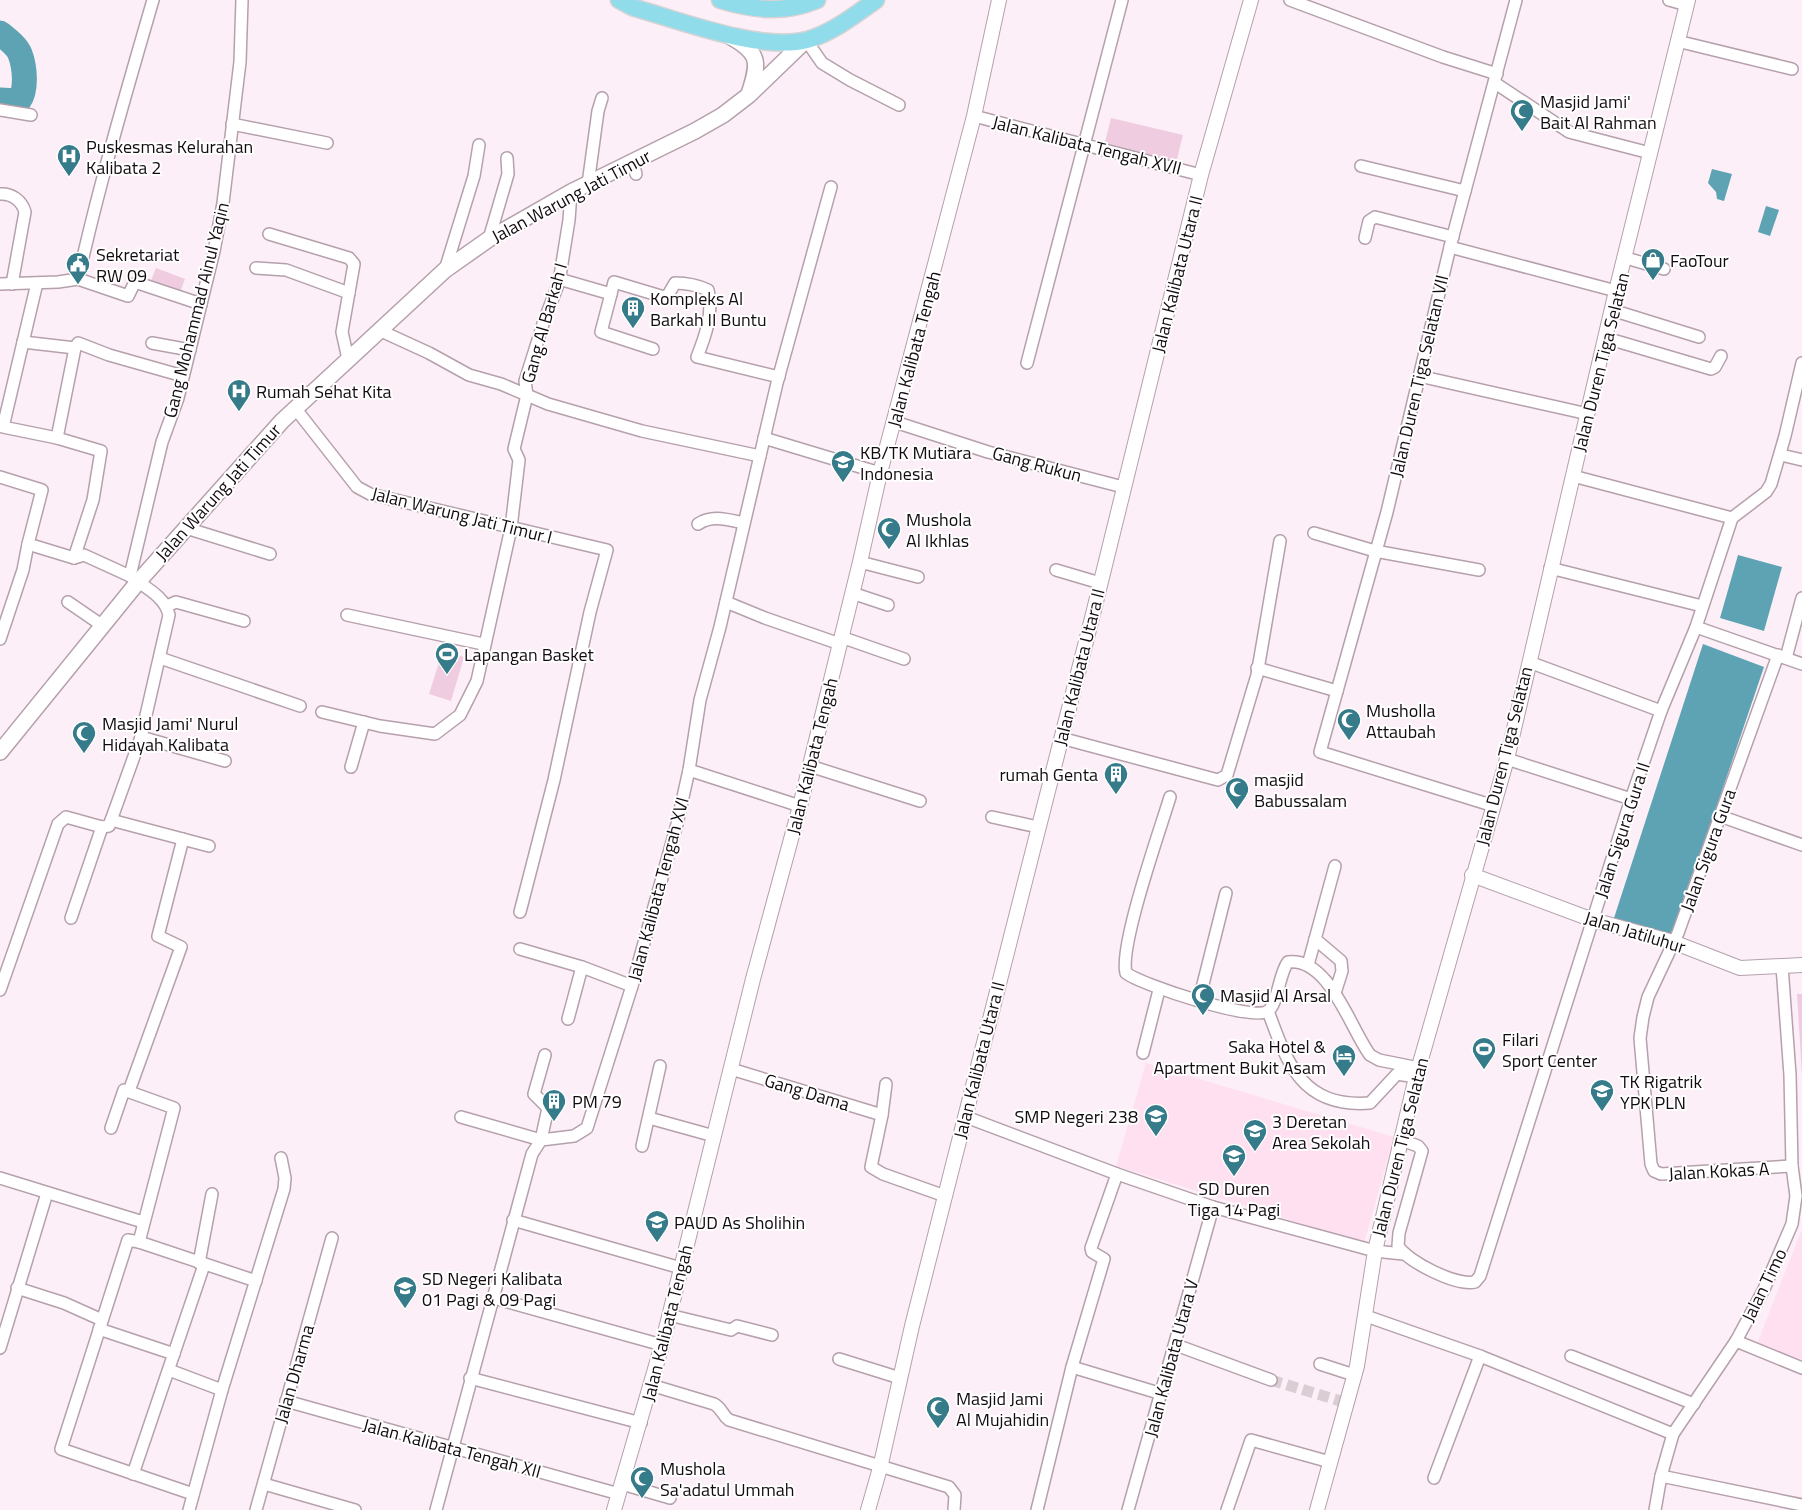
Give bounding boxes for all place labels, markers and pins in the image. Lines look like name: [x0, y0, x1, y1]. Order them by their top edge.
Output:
place label: Masjid Jami' Bait Al Rahman: [1540, 88, 1657, 136]
mosque icon: Masjid Jami' Bait Al Rahman: [1509, 98, 1535, 132]
place label: Puskesmas Kelurahan Kalibata 2: [86, 133, 253, 181]
hospital icon: Puskesmas Kelurahan Kalibata 2: [56, 143, 82, 177]
place label: Sekretariat RW 09: [96, 241, 180, 289]
shop icon: FaoTour: [1640, 247, 1666, 281]
place label: FaoTour: [1670, 247, 1729, 274]
public building icon: Sekretariat RW 09: [65, 251, 91, 285]
place label: Kompleks Al Barkah II Buntu: [650, 285, 767, 333]
building icon: Kompleks Al Barkah II Buntu: [620, 295, 646, 329]
hospital icon: Rumah Sehat Kita: [226, 378, 252, 412]
place label: Rumah Sehat Kita: [256, 378, 392, 405]
place label: KB/TK Mutiara Indonesia: [860, 439, 972, 487]
school or university icon: KB/TK Mutiara Indonesia: [830, 449, 856, 483]
place label: Mushola Al Ikhlas: [906, 506, 971, 554]
mosque icon: Mushola Al Ikhlas: [876, 516, 902, 550]
sports icon: Lapangan Basket: [434, 641, 460, 675]
place label: Lapangan Basket: [464, 641, 595, 668]
place label: Musholla Attaubah: [1366, 697, 1436, 745]
mosque icon: Musholla Attaubah: [1336, 707, 1362, 741]
place label: Masjid Jami' Nurul Hidayah Kalibata: [102, 710, 238, 758]
mosque icon: Masjid Jami' Nurul Hidayah Kalibata: [71, 720, 97, 754]
place label: rumah Genta: [999, 761, 1098, 788]
building icon: rumah Genta: [1103, 761, 1129, 795]
place label: masjid Babussalam: [1254, 766, 1347, 814]
mosque icon: masjid Babussalam: [1224, 776, 1250, 810]
mosque icon: Masjid Al Arsal: [1190, 982, 1216, 1016]
place label: Masjid Al Arsal: [1220, 982, 1331, 1009]
place label: Filari Sport Center: [1502, 1026, 1597, 1074]
place label: Saka Hotel & Apartment Bukit Asam: [1154, 1033, 1327, 1081]
sports icon: Filari Sport Center: [1471, 1036, 1497, 1070]
hotel icon: Saka Hotel & Apartment Bukit Asam: [1331, 1043, 1357, 1077]
place label: TK Rigatrik YPK PLN: [1620, 1068, 1702, 1116]
school or university icon: TK Rigatrik YPK PLN: [1589, 1078, 1615, 1112]
building icon: PM 79: [541, 1088, 567, 1122]
place label: PM 79: [572, 1088, 622, 1115]
place label: SMP Negeri 238: [1015, 1103, 1138, 1130]
school or university icon: SMP Negeri 238: [1143, 1103, 1169, 1137]
place label: 3 Deretan Area Sekolah: [1272, 1108, 1370, 1156]
school or university icon: 3 Deretan Area Sekolah: [1242, 1118, 1268, 1152]
school or university icon: SD Duren Tiga 14 Pagi: [1221, 1143, 1247, 1177]
place label: SD Duren Tiga 14 Pagi: [1188, 1175, 1280, 1223]
school or university icon: PAUD As Sholihin: [644, 1209, 670, 1243]
place label: PAUD As Sholihin: [674, 1209, 805, 1236]
place label: SD Negeri Kalibata 01 Pagi & 09 Pagi: [422, 1265, 562, 1313]
school or university icon: SD Negeri Kalibata 01 Pagi & 09 Pagi: [392, 1275, 418, 1309]
place label: Masjid Jami Al Mujahidin: [956, 1385, 1049, 1433]
mosque icon: Masjid Jami Al Mujahidin: [925, 1395, 951, 1429]
place label: Mushola Sa'adatul Ummah: [660, 1455, 794, 1503]
mosque icon: Mushola Sa'adatul Ummah: [629, 1465, 655, 1499]

